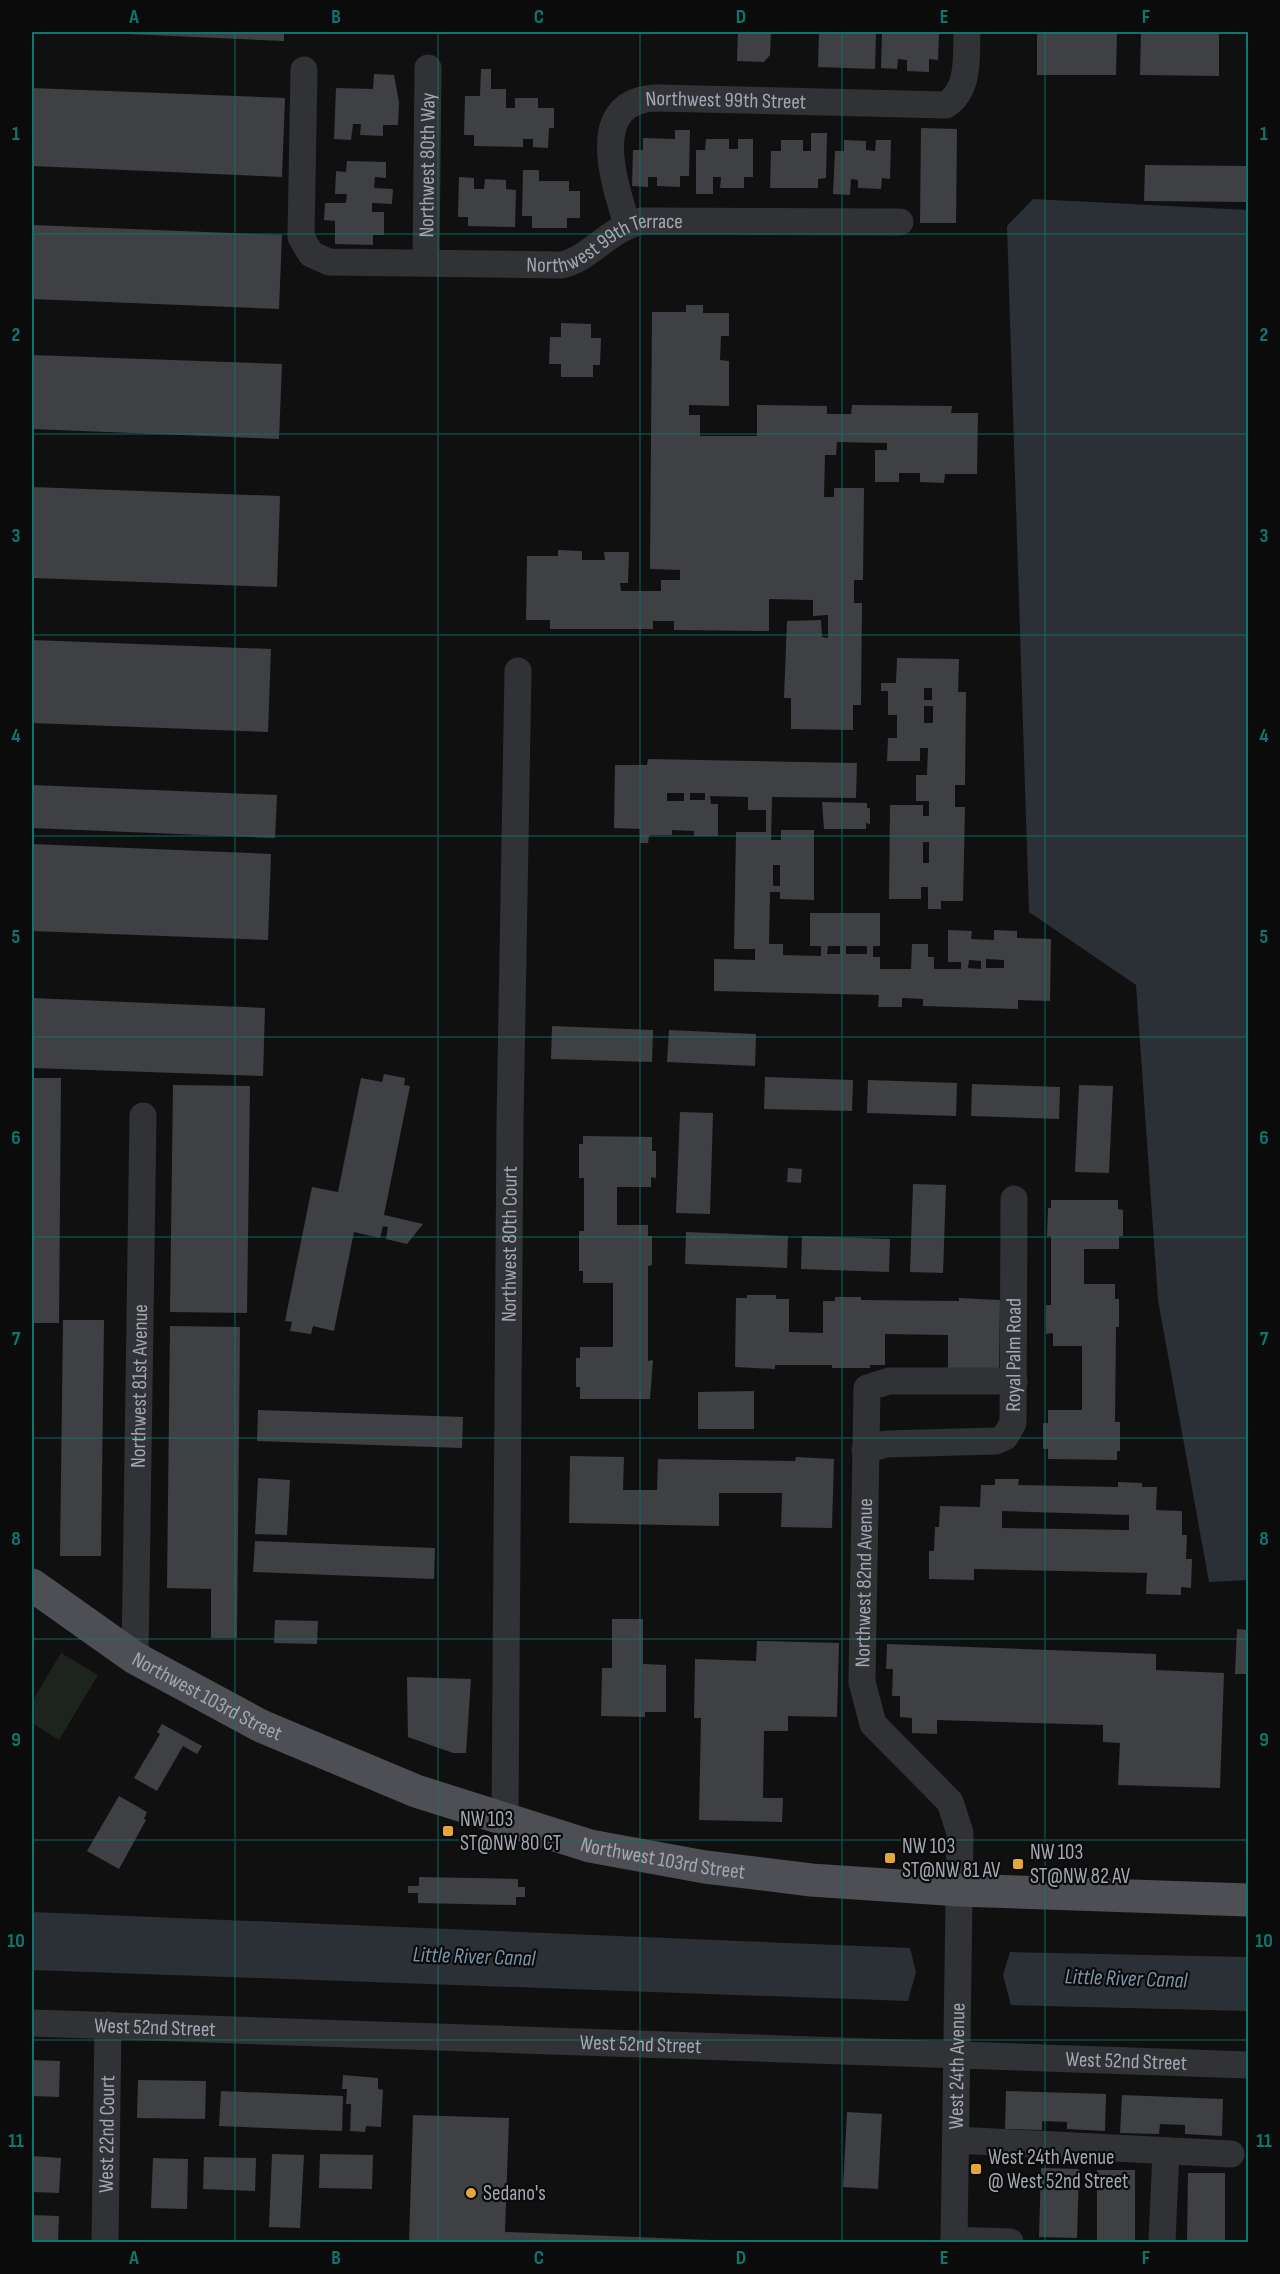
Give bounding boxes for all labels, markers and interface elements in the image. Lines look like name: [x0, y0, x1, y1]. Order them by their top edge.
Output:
text: A: [128, 5, 139, 29]
text: B: [331, 5, 341, 29]
text: C: [534, 5, 544, 29]
text: D: [736, 5, 746, 29]
text: E: [940, 5, 948, 29]
text: F: [1142, 5, 1150, 29]
street label: Northwest 99th Street: [644, 85, 806, 114]
street label: Northwest 80th Way: [414, 92, 440, 238]
text: 1: [12, 122, 20, 146]
text: 1: [1260, 122, 1268, 146]
street label: Northwest 99th Terrace: [526, 208, 683, 278]
text: 2: [12, 323, 20, 347]
text: 2: [1260, 323, 1268, 347]
text: 3: [12, 524, 21, 548]
text: 3: [1260, 524, 1269, 548]
text: 4: [11, 724, 21, 748]
text: 4: [1259, 724, 1269, 748]
text: 5: [12, 925, 21, 949]
text: 5: [1260, 925, 1269, 949]
text: 6: [11, 1126, 21, 1150]
text: 6: [1259, 1126, 1269, 1150]
street label: Northwest 80th Court: [496, 1166, 522, 1322]
street label: Royal Palm Road: [1001, 1298, 1026, 1412]
street label: Northwest 81st Avenue: [125, 1304, 153, 1468]
text: 7: [12, 1327, 21, 1351]
text: 7: [1260, 1327, 1269, 1351]
street label: Northwest 82nd Avenue: [850, 1498, 878, 1667]
text: 8: [11, 1527, 21, 1551]
text: 8: [1259, 1527, 1269, 1551]
street label: Northwest 103rd Street: [128, 1646, 286, 1746]
text: 9: [11, 1728, 21, 1752]
text: 9: [1259, 1728, 1269, 1752]
place label: NW 103 ST@NW 80 CT: [460, 1807, 562, 1856]
marker: NW 103 ST@NW 80 CT: [441, 1824, 455, 1838]
street label: Northwest 103rd Street: [578, 1831, 746, 1884]
place label: NW 103 ST@NW 81 AV: [902, 1834, 1001, 1883]
place label: NW 103 ST@NW 82 AV: [1030, 1840, 1131, 1889]
marker: NW 103 ST@NW 81 AV: [883, 1851, 897, 1865]
marker: NW 103 ST@NW 82 AV: [1011, 1857, 1025, 1871]
text: 10: [7, 1929, 25, 1953]
text: 10: [1255, 1929, 1273, 1953]
water label: Little River Canal: [412, 1941, 537, 1973]
water label: Little River Canal: [1064, 1963, 1189, 1995]
street label: West 24th Avenue: [943, 2003, 970, 2129]
street label: West 52nd Street: [94, 2013, 216, 2042]
street label: West 52nd Street: [579, 2029, 702, 2059]
street label: West 52nd Street: [1065, 2046, 1188, 2075]
street label: West 22nd Court: [93, 2075, 120, 2193]
text: 11: [8, 2129, 24, 2153]
text: 11: [1256, 2129, 1272, 2153]
place label: West 24th Avenue @ West 52nd Street: [988, 2145, 1129, 2194]
marker: West 24th Avenue @ West 52nd Street: [969, 2162, 983, 2176]
place label: Sedano's: [483, 2181, 546, 2206]
marker: Sedano's: [464, 2186, 478, 2200]
text: A: [128, 2246, 139, 2270]
text: B: [331, 2246, 341, 2270]
text: C: [534, 2246, 544, 2270]
text: D: [736, 2246, 746, 2270]
text: E: [940, 2246, 948, 2270]
text: F: [1142, 2246, 1150, 2270]

